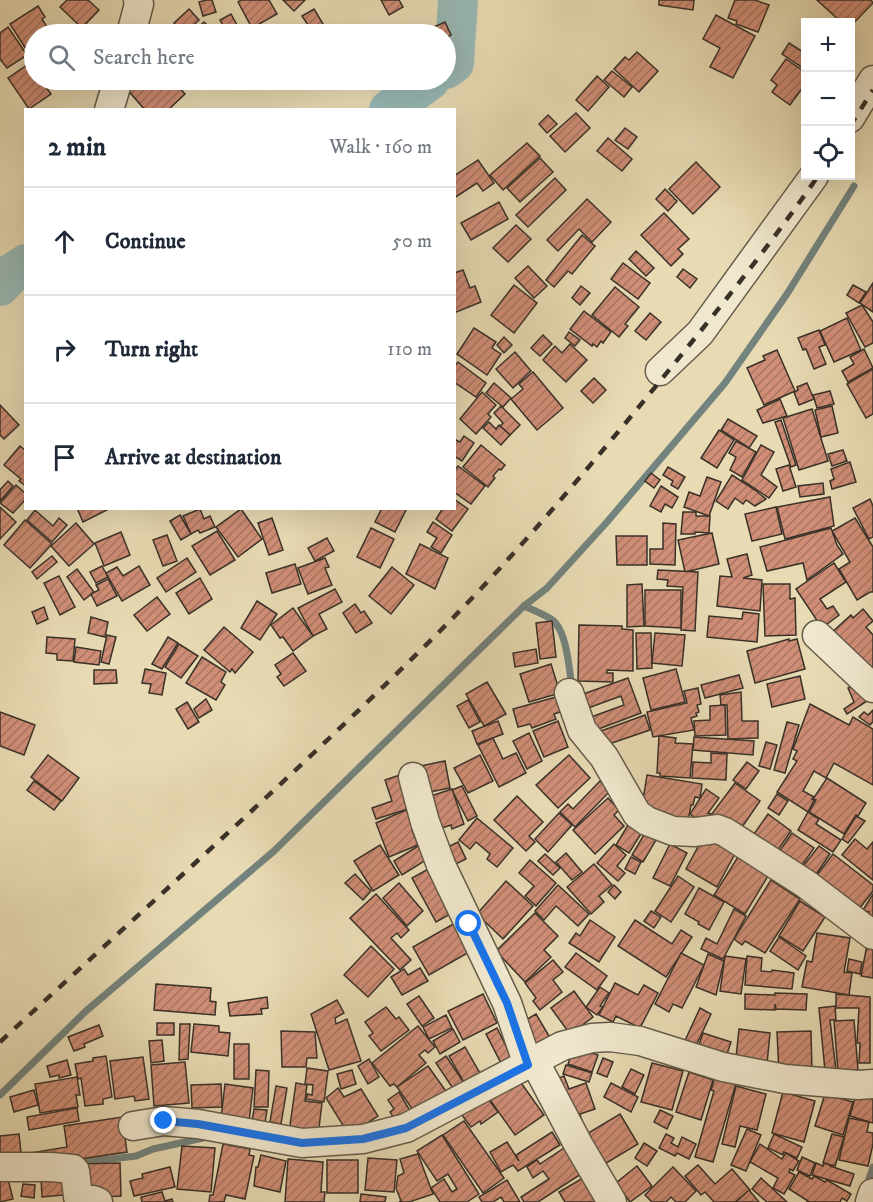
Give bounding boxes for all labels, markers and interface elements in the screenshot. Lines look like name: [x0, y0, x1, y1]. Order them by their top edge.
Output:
map controls: [801, 18, 855, 180]
button: +: [801, 18, 855, 72]
search box: [24, 24, 456, 90]
icon: search: [45, 41, 78, 74]
text: Search here: [93, 44, 195, 71]
button: −: [801, 72, 855, 126]
button: locate: [801, 126, 855, 180]
text: 2 min: [48, 131, 106, 164]
text: Walk · 160 m: [329, 135, 432, 160]
icon: ahead: [48, 225, 81, 258]
text: Continue: [105, 228, 186, 255]
text: 50 m: [392, 229, 432, 254]
icon: right: [48, 333, 81, 366]
text: Turn right: [105, 336, 198, 363]
text: 110 m: [387, 337, 432, 362]
icon: arrive: [48, 441, 81, 474]
text: Arrive at destination: [105, 444, 282, 471]
route start: [455, 910, 481, 936]
route end: [150, 1107, 176, 1133]

